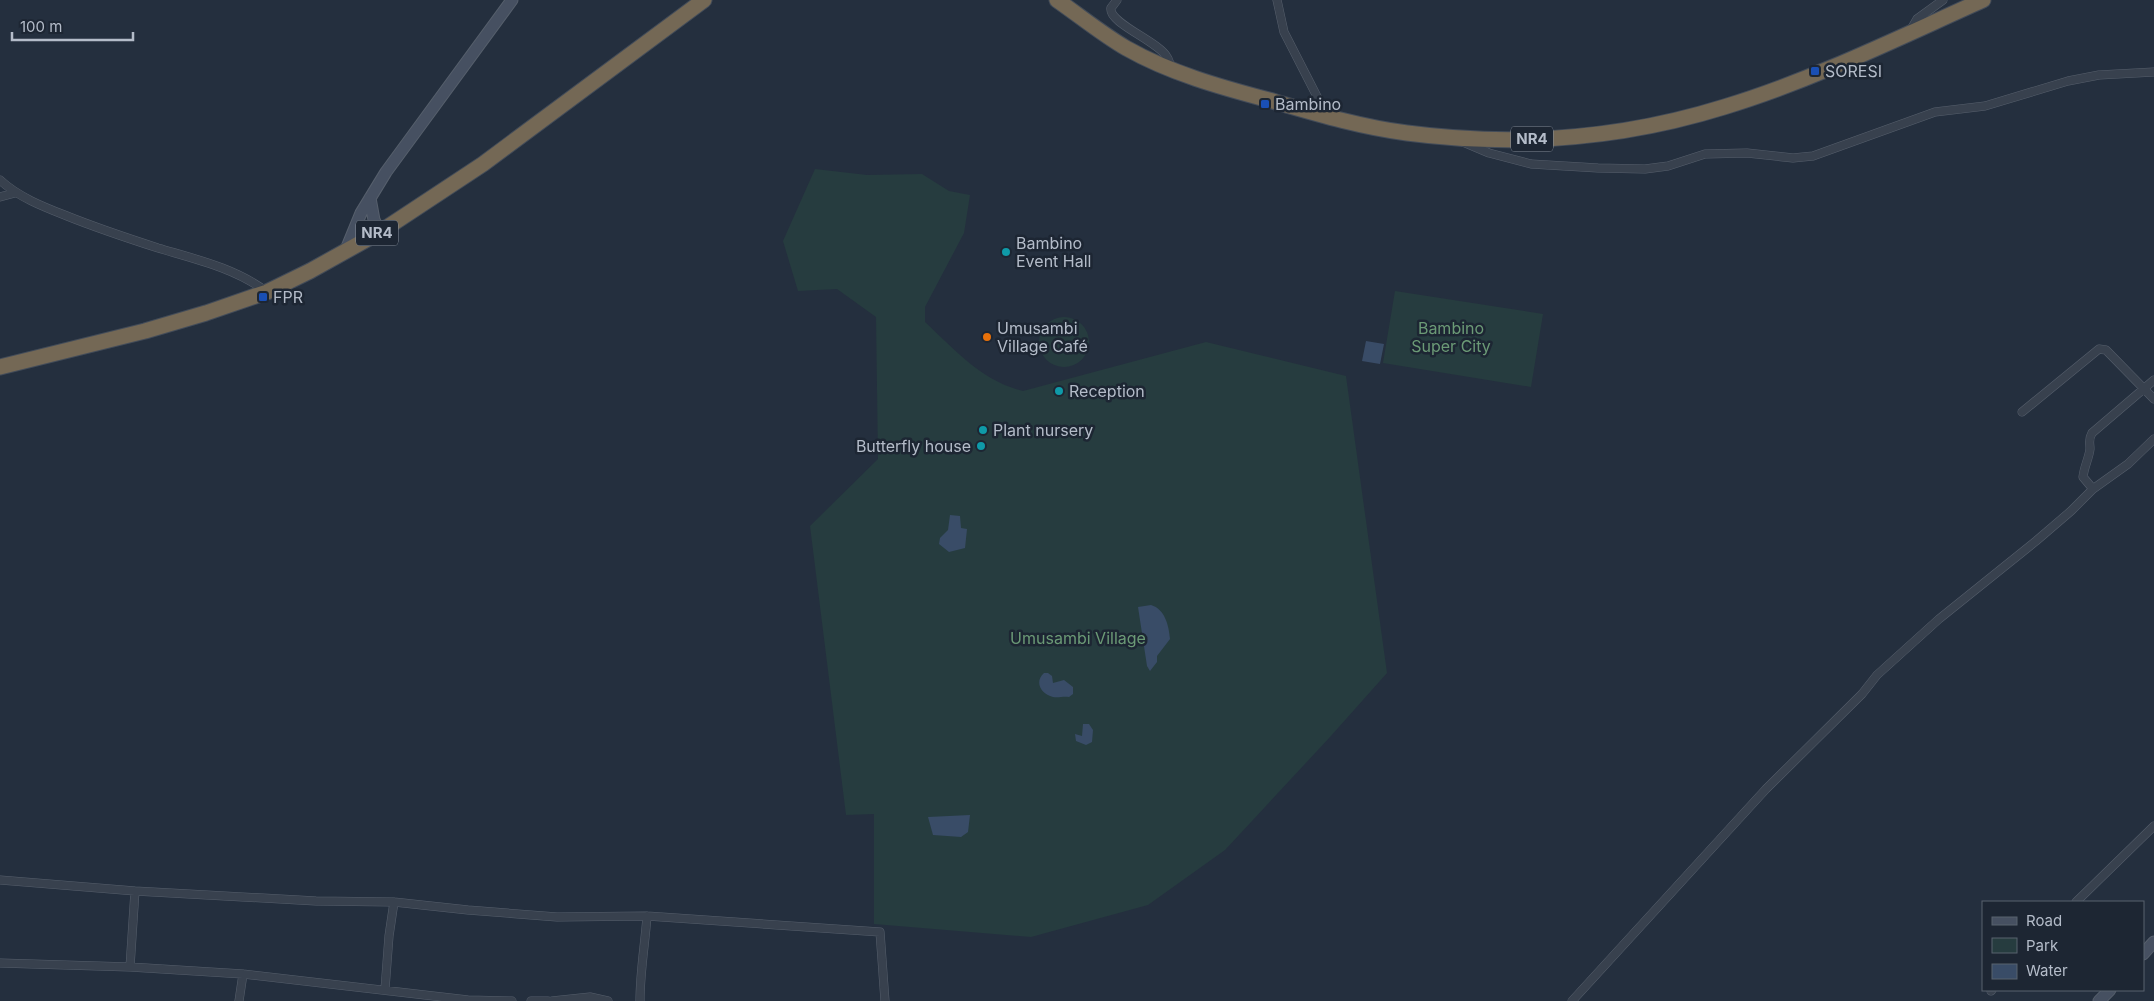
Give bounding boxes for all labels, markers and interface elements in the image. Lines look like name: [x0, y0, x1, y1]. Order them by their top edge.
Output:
scale bar: [12, 10, 134, 42]
text: 100 m: [20, 17, 62, 36]
place label: SORESI: [1825, 61, 1882, 81]
marker: SORESI: [1809, 65, 1821, 77]
place label: Bambino: [1275, 94, 1341, 114]
marker: Bambino: [1259, 98, 1271, 110]
road number: NR4: [1511, 126, 1553, 152]
road number: NR4: [356, 220, 398, 246]
place label: Bambino Event Hall: [1016, 233, 1091, 271]
marker: Bambino Event Hall: [1000, 246, 1012, 258]
place label: FPR: [273, 287, 303, 307]
marker: FPR: [257, 291, 269, 303]
place label: Umusambi Village Café: [997, 318, 1088, 356]
park label: Bambino Super City: [1411, 318, 1491, 356]
marker: Umusambi Village Café: [981, 331, 993, 343]
place label: Reception: [1069, 381, 1145, 401]
marker: Reception: [1053, 385, 1065, 397]
place label: Plant nursery: [993, 420, 1093, 440]
marker: Plant nursery: [977, 424, 989, 436]
place label: Butterfly house: [856, 436, 971, 456]
marker: Butterfly house: [975, 440, 987, 452]
park label: Umusambi Village: [1010, 628, 1146, 648]
legend: [1982, 901, 2144, 991]
text: Road: [2026, 911, 2062, 930]
text: Park: [2026, 936, 2059, 955]
text: Water: [2026, 961, 2068, 980]

